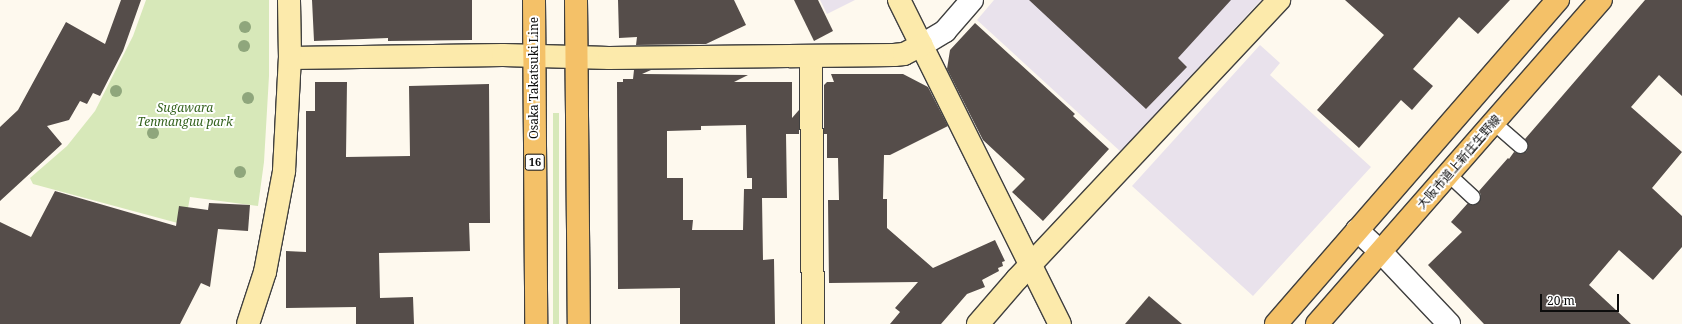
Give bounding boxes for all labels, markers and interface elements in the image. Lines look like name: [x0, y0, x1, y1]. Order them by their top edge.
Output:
street label: Osaka Takatsuki Line: [527, 17, 541, 139]
park label: Sugawara Tenmanguu park: [137, 101, 233, 129]
street label: 大阪市道上新庄生野線: [1414, 112, 1504, 212]
road number: 16: [524, 153, 546, 171]
scale bar: [1542, 286, 1621, 312]
text: 20 m: [1547, 292, 1575, 309]

